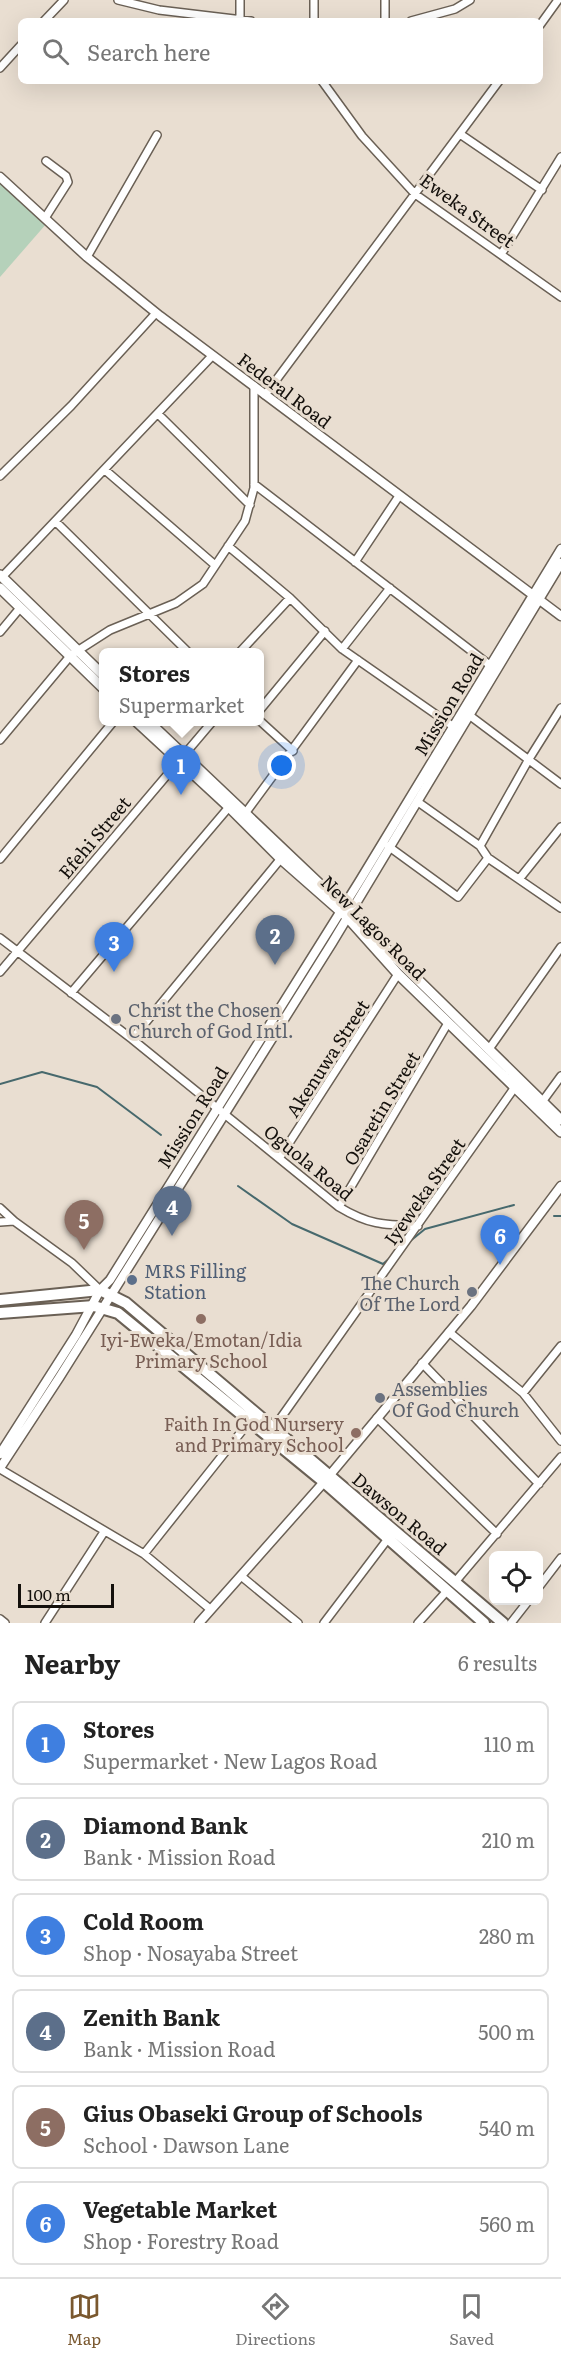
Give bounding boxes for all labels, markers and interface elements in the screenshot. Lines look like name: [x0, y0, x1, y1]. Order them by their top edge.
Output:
search box: [18, 18, 543, 84]
icon: search: [39, 35, 72, 68]
text: Search here: [87, 35, 210, 68]
street label: Eweka Street: [415, 166, 522, 254]
street label: Federal Road: [232, 346, 338, 434]
street label: Mission Road: [407, 647, 489, 761]
popup: [99, 648, 264, 726]
text: Stores: [119, 656, 190, 689]
text: Supermarket: [119, 689, 244, 719]
pin: 1: [162, 746, 201, 795]
your location: [267, 751, 296, 780]
street label: Efehi Street: [51, 789, 137, 884]
street label: New Lagos Road: [315, 868, 433, 986]
pin: 2: [256, 916, 294, 965]
pin: 3: [94, 922, 134, 972]
street label: Akenuwa Street: [279, 993, 376, 1122]
place label: Christ the Chosen Church of God Intl.: [128, 996, 294, 1044]
marker: Christ the Chosen Church of God Intl.: [109, 1012, 123, 1026]
street label: Osaretin Street: [336, 1045, 426, 1170]
street label: Mission Road: [150, 1061, 234, 1173]
street label: Oguola Road: [258, 1117, 360, 1207]
street label: Iyeweka Street: [377, 1131, 472, 1250]
pin: 4: [152, 1186, 192, 1236]
pin: 5: [64, 1200, 104, 1250]
pin: 6: [480, 1216, 520, 1265]
place label: MRS Filling Station: [144, 1257, 247, 1305]
place label: The Church Of The Lord: [360, 1269, 460, 1317]
marker: MRS Filling Station: [125, 1273, 139, 1287]
marker: The Church Of The Lord: [465, 1285, 479, 1299]
marker: Iyi-Eweka/Emotan/Idia Primary School: [194, 1312, 208, 1326]
place label: Iyi-Eweka/Emotan/Idia Primary School: [100, 1326, 303, 1374]
place label: Assemblies Of God Church: [392, 1375, 519, 1423]
marker: Assemblies Of God Church: [373, 1391, 387, 1405]
place label: Faith In God Nursery and Primary School: [164, 1410, 345, 1458]
marker: Faith In God Nursery and Primary School: [349, 1426, 363, 1440]
street label: Dawson Road: [347, 1465, 453, 1561]
map controls: [489, 1551, 543, 1605]
button: locate: [489, 1551, 543, 1605]
scale bar: [18, 1581, 114, 1608]
text: 100 m: [27, 1582, 71, 1606]
text: Nearby: [24, 1643, 120, 1682]
text: 6 results: [458, 1647, 537, 1677]
text: Stores: [83, 1712, 154, 1745]
text: 1: [41, 1728, 50, 1758]
text: 110 m: [484, 1728, 535, 1758]
text: Supermarket · New Lagos Road: [83, 1745, 378, 1775]
text: Diamond Bank: [83, 1808, 248, 1841]
text: 2: [40, 1824, 51, 1854]
text: 210 m: [482, 1824, 535, 1854]
text: Bank · Mission Road: [83, 1841, 275, 1871]
text: Cold Room: [83, 1904, 204, 1937]
text: 3: [40, 1920, 51, 1950]
text: 280 m: [479, 1920, 535, 1950]
text: Shop · Nosayaba Street: [83, 1937, 298, 1967]
text: Zenith Bank: [83, 2000, 220, 2033]
text: 4: [39, 2016, 52, 2046]
text: 500 m: [478, 2016, 535, 2046]
text: Bank · Mission Road: [83, 2033, 275, 2063]
text: Gius Obaseki Group of Schools: [83, 2096, 423, 2129]
text: 5: [40, 2112, 51, 2142]
text: 540 m: [479, 2112, 535, 2142]
text: School · Dawson Lane: [83, 2129, 289, 2159]
text: Vegetable Market: [83, 2192, 277, 2225]
text: 6: [40, 2208, 51, 2238]
text: 560 m: [479, 2208, 535, 2238]
text: Shop · Forestry Road: [83, 2225, 279, 2255]
tab: Map: [67, 2290, 101, 2350]
tab: Directions: [235, 2290, 315, 2350]
tab: Saved: [449, 2290, 494, 2350]

